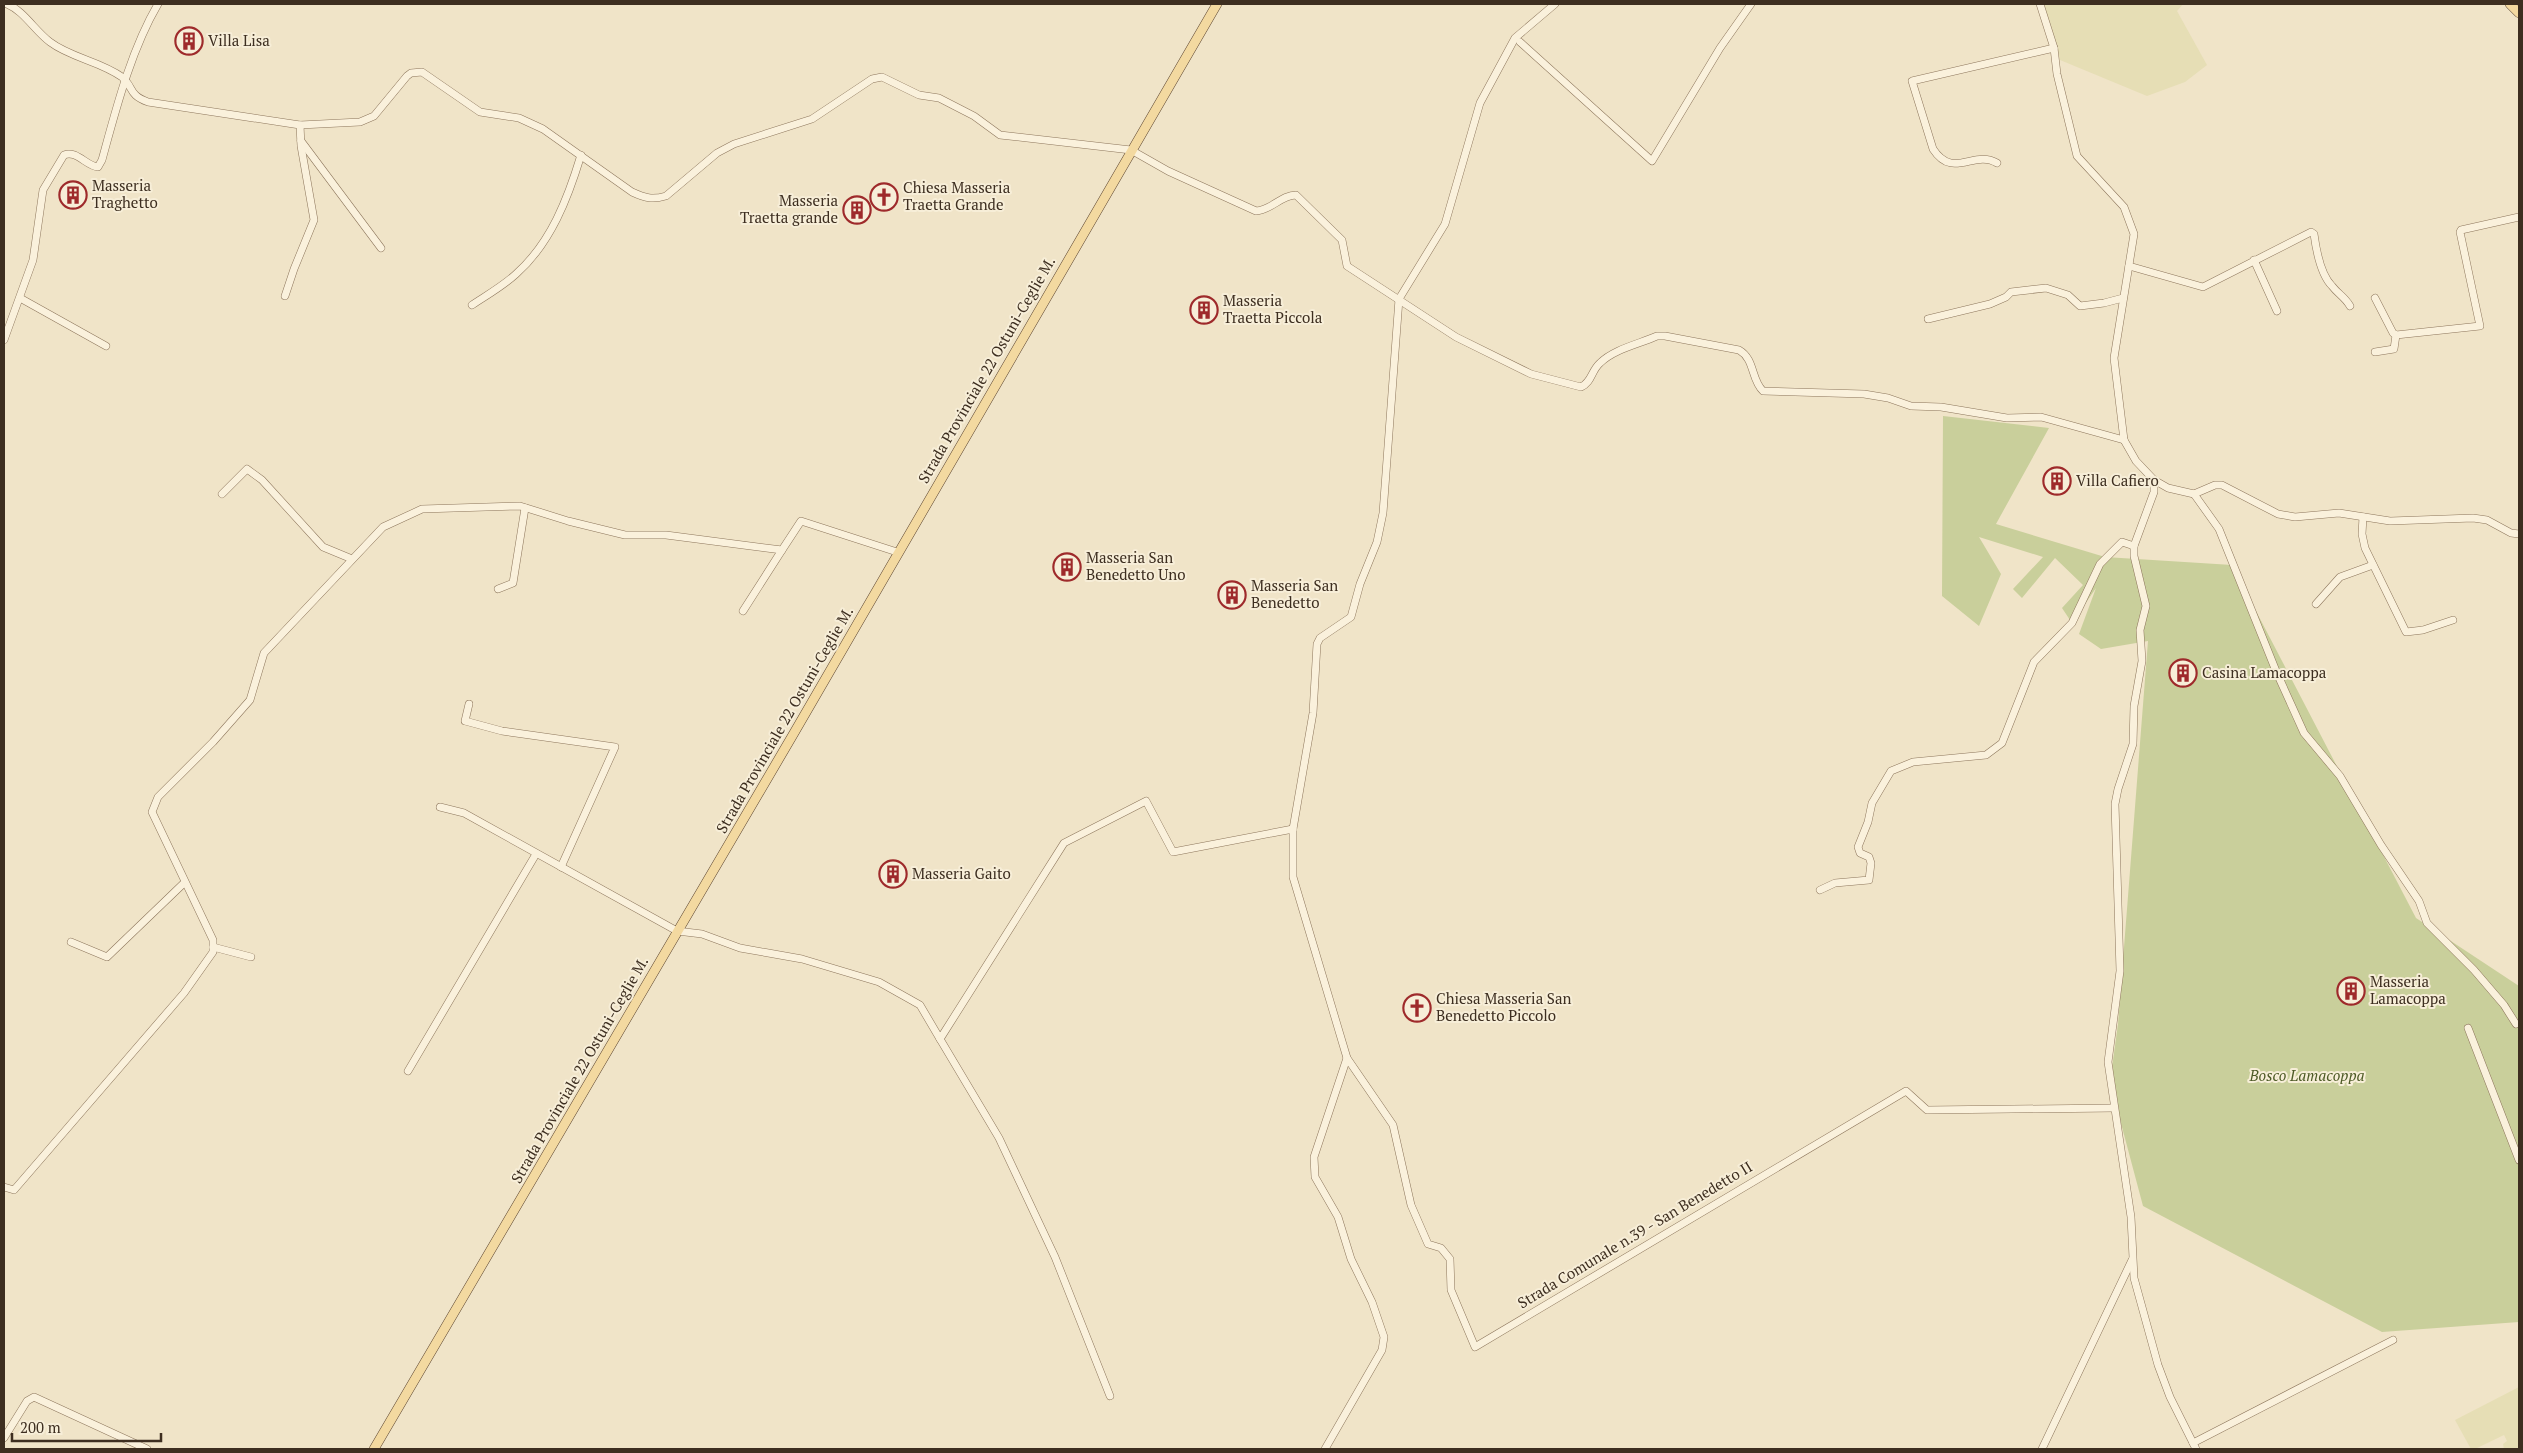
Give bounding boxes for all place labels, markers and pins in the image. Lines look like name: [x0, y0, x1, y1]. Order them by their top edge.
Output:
building icon: Villa Lisa: [174, 26, 204, 56]
place label: Villa Lisa: [208, 30, 270, 50]
place label: Masseria Traghetto: [92, 175, 158, 212]
place label: Chiesa Masseria Traetta Grande: [903, 177, 1011, 214]
building icon: Masseria Traghetto: [58, 180, 88, 210]
church icon: Chiesa Masseria Traetta Grande: [869, 182, 899, 212]
place label: Masseria Traetta grande: [740, 190, 838, 227]
building icon: Masseria Traetta grande: [842, 195, 872, 225]
place label: Masseria Traetta Piccola: [1223, 290, 1323, 327]
building icon: Masseria Traetta Piccola: [1189, 295, 1219, 325]
building icon: Villa Cafiero: [2042, 466, 2072, 496]
place label: Villa Cafiero: [2076, 470, 2159, 490]
place label: Masseria San Benedetto Uno: [1086, 547, 1185, 584]
building icon: Masseria San Benedetto Uno: [1052, 552, 1082, 582]
place label: Masseria San Benedetto: [1251, 575, 1338, 612]
building icon: Masseria San Benedetto: [1217, 580, 1247, 610]
building icon: Casina Lamacoppa: [2168, 658, 2198, 688]
place label: Casina Lamacoppa: [2202, 662, 2327, 682]
building icon: Masseria Gaito: [878, 859, 908, 889]
place label: Masseria Gaito: [912, 863, 1011, 883]
place label: Masseria Lamacoppa: [2370, 971, 2446, 1008]
building icon: Masseria Lamacoppa: [2336, 976, 2366, 1006]
place label: Chiesa Masseria San Benedetto Piccolo: [1436, 988, 1571, 1025]
church icon: Chiesa Masseria San Benedetto Piccolo: [1402, 993, 1432, 1023]

